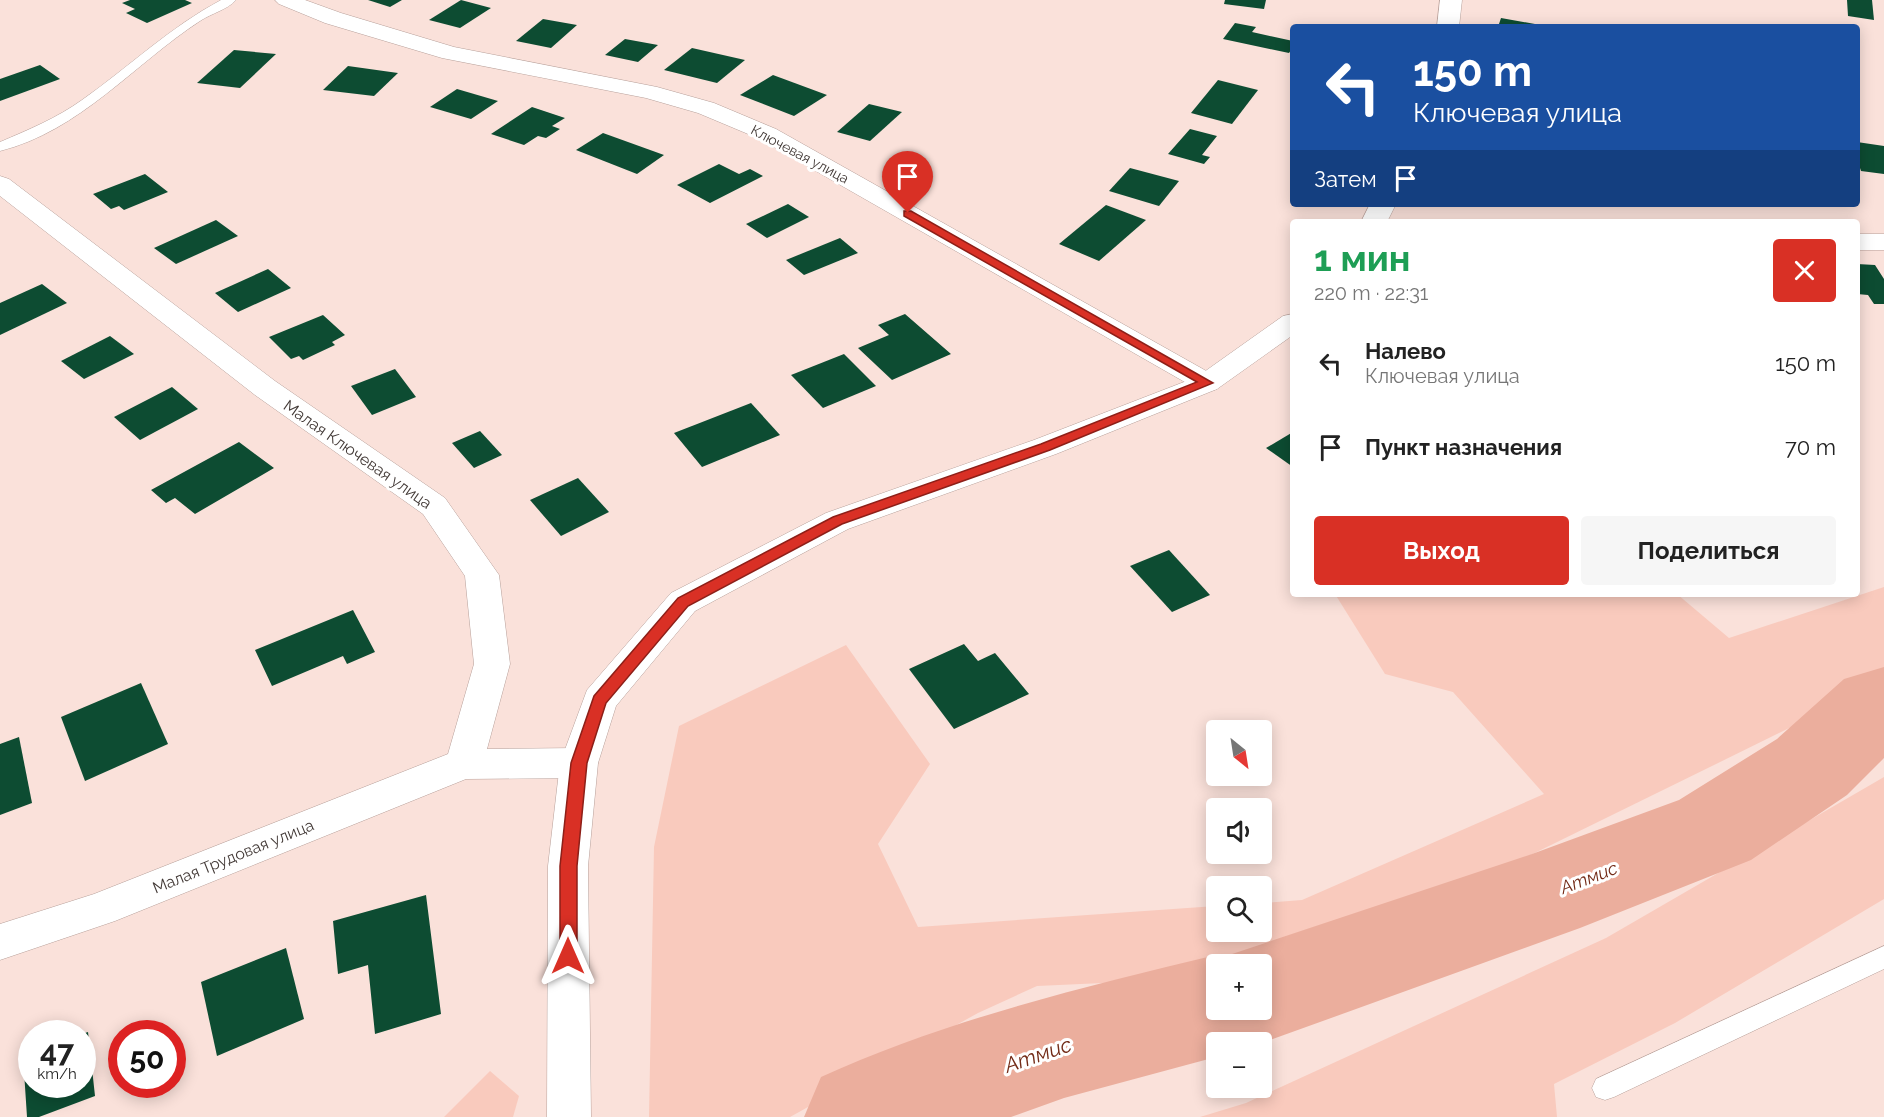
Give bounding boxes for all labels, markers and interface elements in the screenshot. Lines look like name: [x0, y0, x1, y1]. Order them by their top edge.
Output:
text: 150 m: [1413, 47, 1532, 96]
icon: left: [1314, 48, 1392, 126]
text: Ключевая улица: [1413, 97, 1622, 128]
street label: Ключевая улица: [748, 122, 852, 186]
pin: [882, 151, 933, 213]
icon: arrive: [891, 160, 924, 193]
icon: arrive: [1389, 162, 1422, 195]
text: Затем: [1314, 166, 1377, 192]
text: 1 мин: [1314, 237, 1410, 279]
button: close: [1773, 239, 1836, 302]
text: 220 m · 22:31: [1314, 281, 1428, 305]
text: Налево: [1365, 338, 1446, 364]
icon: left: [1314, 347, 1347, 380]
text: 150 m: [1775, 350, 1836, 376]
text: Ключевая улица: [1365, 364, 1520, 388]
street label: Малая Ключевая улица: [280, 396, 436, 513]
icon: arrive: [1314, 431, 1347, 464]
text: Пункт назначения: [1365, 434, 1562, 460]
text: 70 m: [1785, 434, 1836, 460]
button: Выход: [1314, 516, 1569, 585]
button: Поделиться: [1581, 516, 1836, 585]
north arrow: [1206, 720, 1272, 786]
map controls: [1206, 720, 1272, 1098]
button: sound: [1206, 798, 1272, 864]
street label: Малая Трудовая улица: [150, 815, 317, 898]
water label: Атмис: [1556, 857, 1621, 898]
button: search: [1206, 876, 1272, 942]
position arrow: [536, 924, 600, 988]
button: +: [1206, 954, 1272, 1020]
speed limit sign: 50: [108, 1020, 186, 1098]
water label: Атмис: [1000, 1031, 1075, 1078]
button: −: [1206, 1032, 1272, 1098]
text: 47: [40, 1034, 74, 1069]
text: km/h: [37, 1065, 77, 1083]

